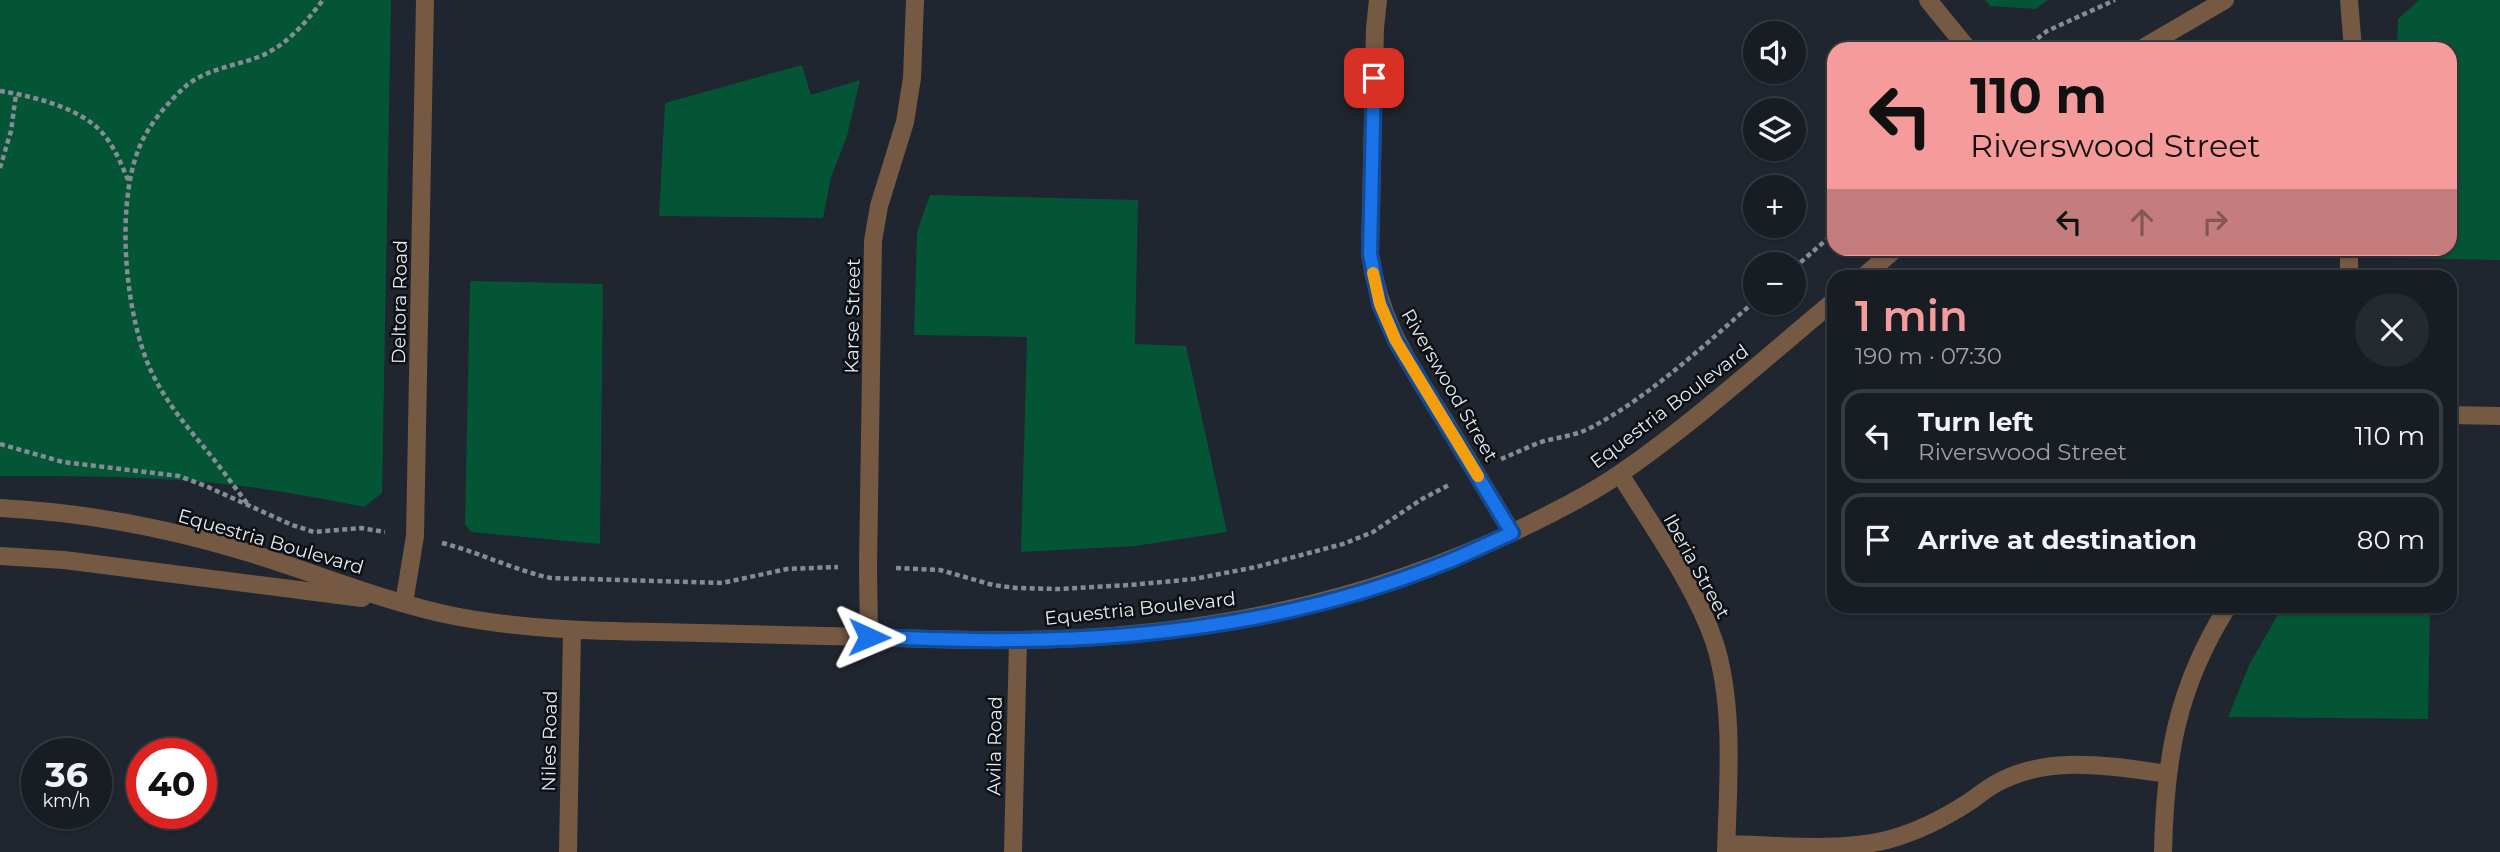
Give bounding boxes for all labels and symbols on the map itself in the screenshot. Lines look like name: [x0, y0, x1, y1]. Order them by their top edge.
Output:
pin: [1344, 48, 1404, 108]
street label: Deltora Road: [387, 240, 412, 364]
street label: Karse Street: [840, 258, 865, 374]
street label: Riverswood Street: [1396, 305, 1503, 466]
street label: Equestria Boulevard: [1586, 339, 1753, 473]
street label: Equestria Boulevard: [175, 504, 366, 579]
street label: Iberia Street: [1658, 510, 1735, 623]
street label: Equestria Boulevard: [1043, 587, 1237, 630]
position arrow: [832, 600, 906, 674]
street label: Niles Road: [537, 690, 562, 792]
street label: Avila Road: [982, 696, 1007, 796]
speed limit sign: 40: [126, 738, 217, 829]

